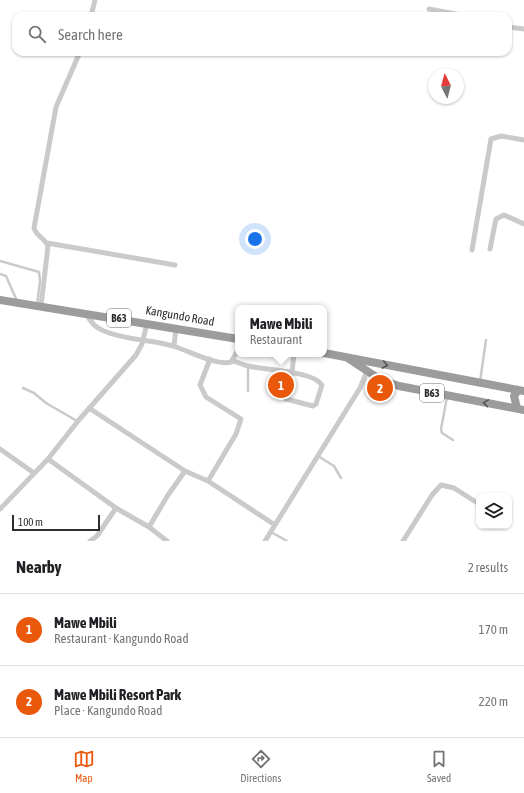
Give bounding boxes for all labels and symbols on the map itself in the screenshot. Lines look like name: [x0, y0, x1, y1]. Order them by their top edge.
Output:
north arrow: [428, 68, 464, 104]
your location: [245, 229, 265, 249]
street label: Kangundo Road: [144, 303, 216, 329]
road number: B63: [107, 309, 131, 327]
one-way arrow: [382, 360, 388, 368]
pin: 1: [268, 370, 294, 400]
pin: 2: [367, 373, 393, 403]
road number: B63: [420, 384, 444, 402]
one-way arrow: [483, 399, 489, 408]
scale bar: [12, 513, 100, 532]

